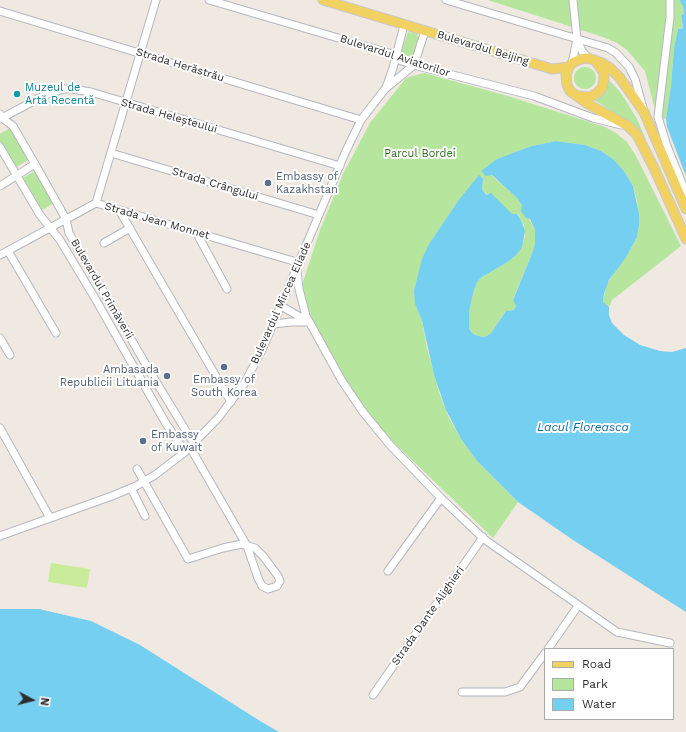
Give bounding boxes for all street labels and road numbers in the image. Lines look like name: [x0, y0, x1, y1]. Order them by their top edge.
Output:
street label: Bulevardul Beijing: [435, 28, 531, 68]
street label: Bulevardul Aviatorilor: [338, 32, 452, 80]
street label: Strada Herăstrău: [134, 45, 226, 85]
street label: Strada Heleșteului: [119, 96, 219, 136]
street label: Strada Crângului: [170, 165, 260, 203]
street label: Strada Jean Monnet: [103, 200, 211, 242]
street label: Bulevardul Primăverii: [68, 237, 136, 341]
street label: Bulevardul Mircea Eliade: [248, 240, 314, 366]
street label: Strada Dante Alighieri: [389, 564, 467, 668]

